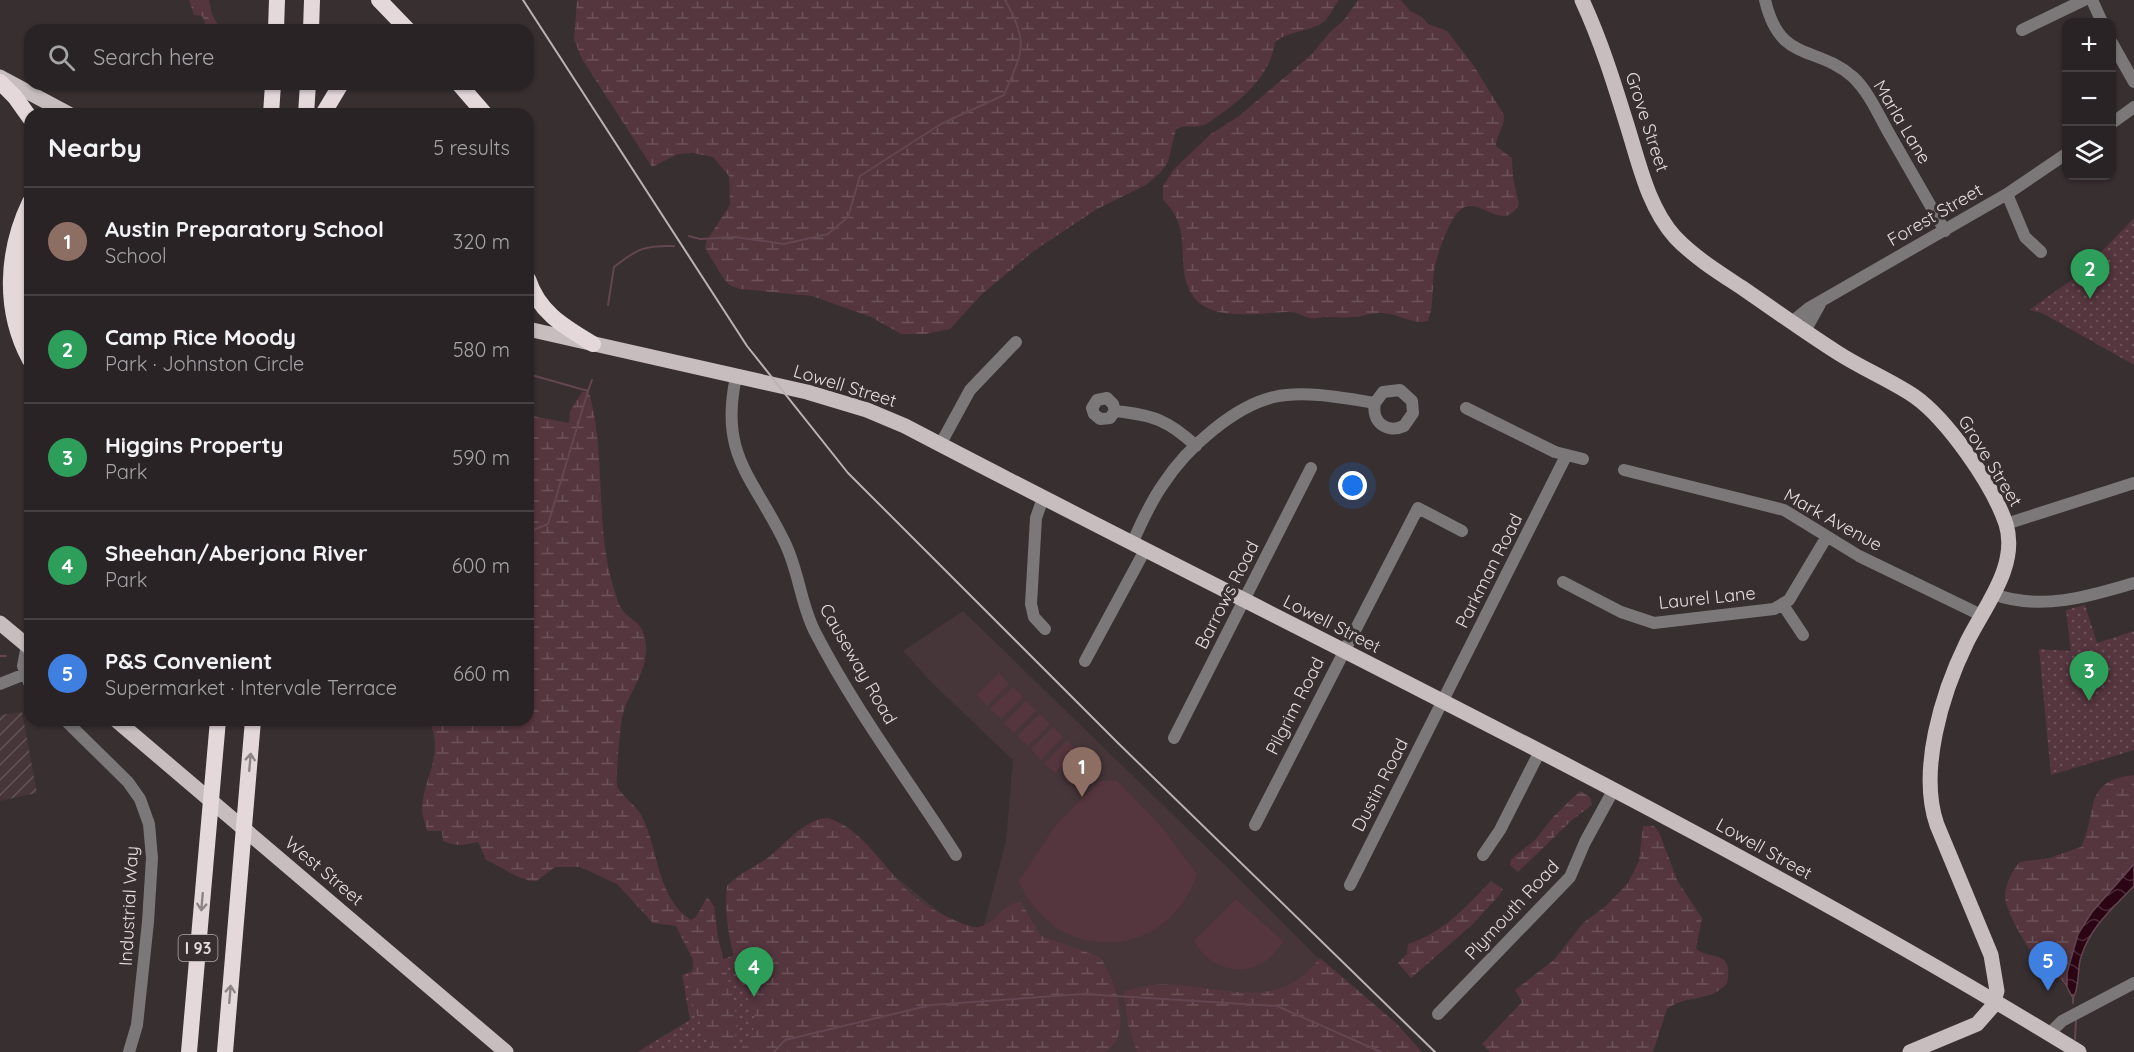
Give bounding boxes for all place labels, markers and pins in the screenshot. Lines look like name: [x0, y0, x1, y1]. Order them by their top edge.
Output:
pin: 2: [2070, 250, 2110, 299]
pin: 3: [2070, 652, 2108, 701]
pin: 1: [1062, 748, 1102, 797]
pin: 5: [2028, 942, 2068, 991]
pin: 4: [734, 948, 774, 997]

